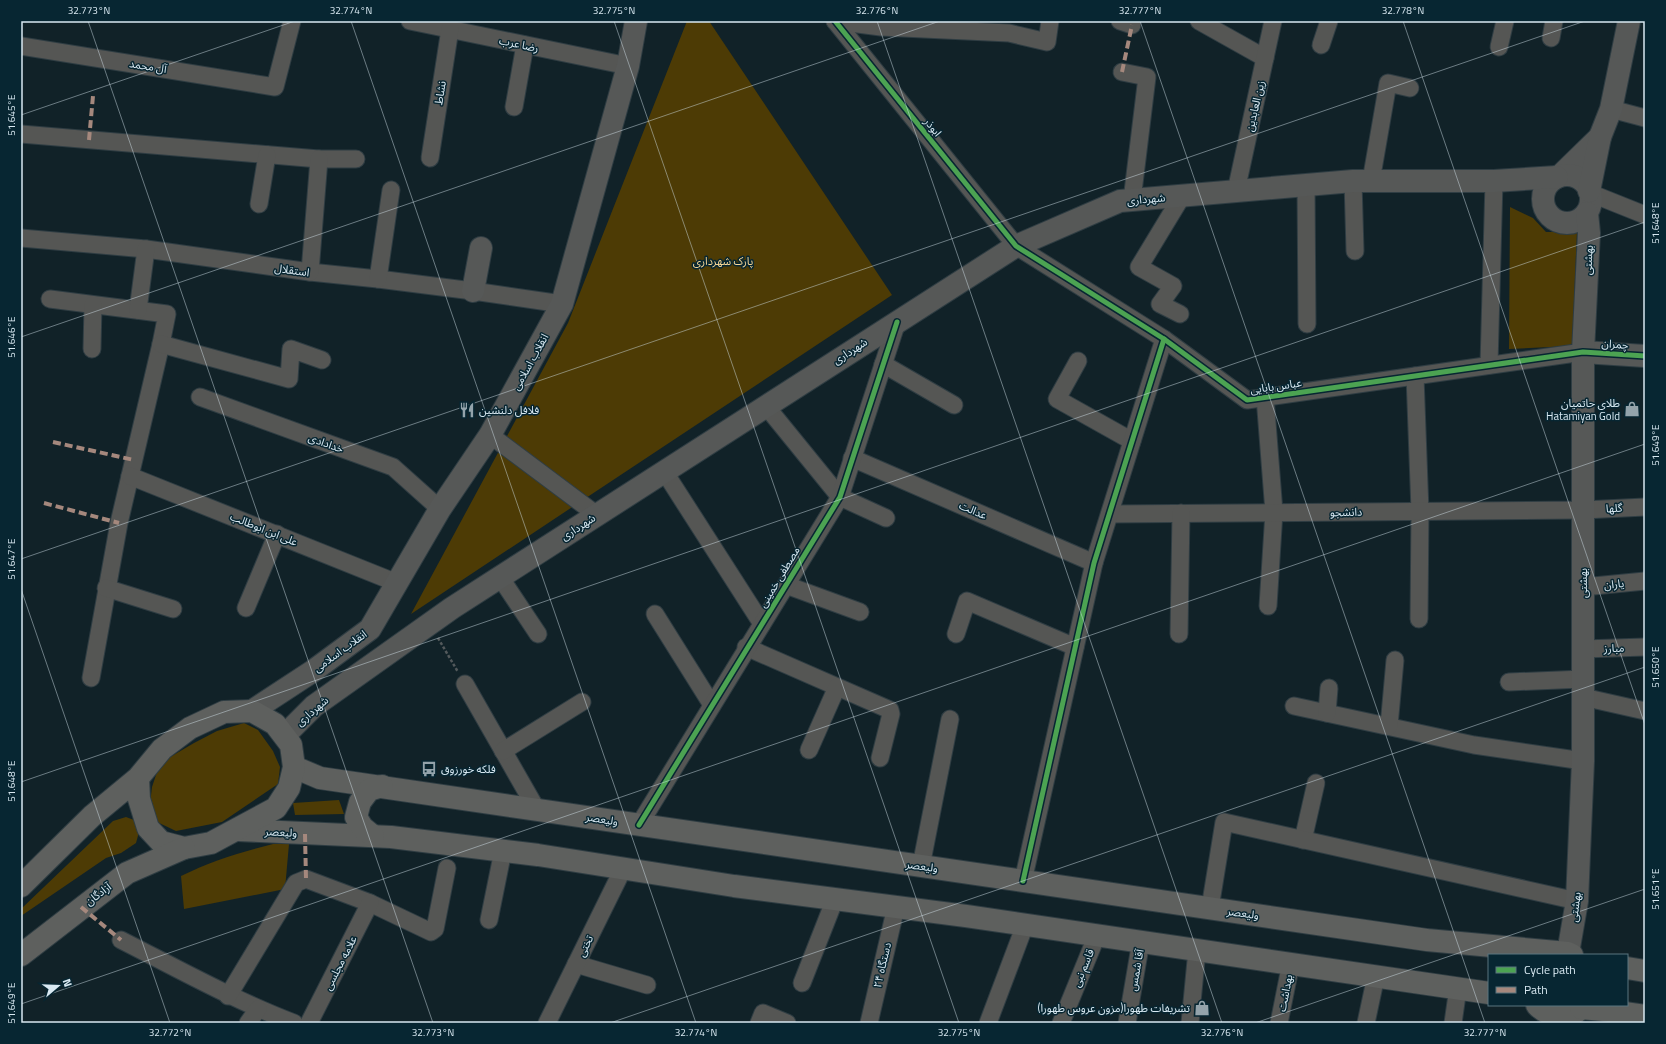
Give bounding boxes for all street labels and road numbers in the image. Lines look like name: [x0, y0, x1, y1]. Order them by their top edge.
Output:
street label: رضا عرب: [498, 32, 540, 56]
street label: آل محمد: [128, 55, 169, 77]
street label: زین العابدین: [1241, 79, 1269, 133]
street label: نشاط: [430, 80, 450, 106]
street label: ابوذر: [920, 113, 946, 140]
street label: شهرداری: [1126, 189, 1166, 209]
street label: بهشتی: [1579, 245, 1597, 275]
street label: استقلال: [274, 260, 310, 280]
street label: انقلاب اسلامی: [508, 331, 552, 393]
street label: شهرداری: [829, 334, 871, 368]
street label: چمران: [1601, 335, 1630, 353]
street label: عباس بابایی: [1249, 374, 1303, 398]
street label: خدادادی: [306, 429, 346, 457]
street label: عدالت: [957, 497, 990, 523]
street label: گلها: [1605, 500, 1623, 516]
street label: دانشجو: [1330, 504, 1362, 520]
street label: علی ابن ابوطالب: [228, 508, 301, 550]
street label: شهرداری: [557, 510, 599, 544]
street label: مصطفی خمینی: [754, 543, 804, 611]
street label: بهشتی: [1575, 568, 1591, 598]
street label: یاران: [1603, 575, 1625, 593]
street label: انقلاب اسلامی: [310, 626, 370, 676]
street label: مبارز: [1602, 640, 1625, 656]
street label: شهرداری: [292, 692, 332, 730]
street label: ولیعصر: [584, 808, 619, 829]
street label: ولیعصر: [263, 823, 298, 841]
street label: ولیعصر: [904, 856, 939, 876]
street label: آزادگان: [81, 878, 115, 909]
street label: بهشتی: [1565, 891, 1585, 923]
street label: ولیعصر: [1225, 903, 1260, 923]
street label: تختی: [573, 932, 597, 960]
street label: علامه مجلسی: [319, 933, 361, 993]
street label: ۲۴ دستگاه: [869, 941, 895, 989]
street label: قاسم نبی: [1068, 946, 1099, 990]
street label: آقا شمس: [1124, 947, 1148, 992]
street label: بهداشت: [1274, 973, 1296, 1013]

